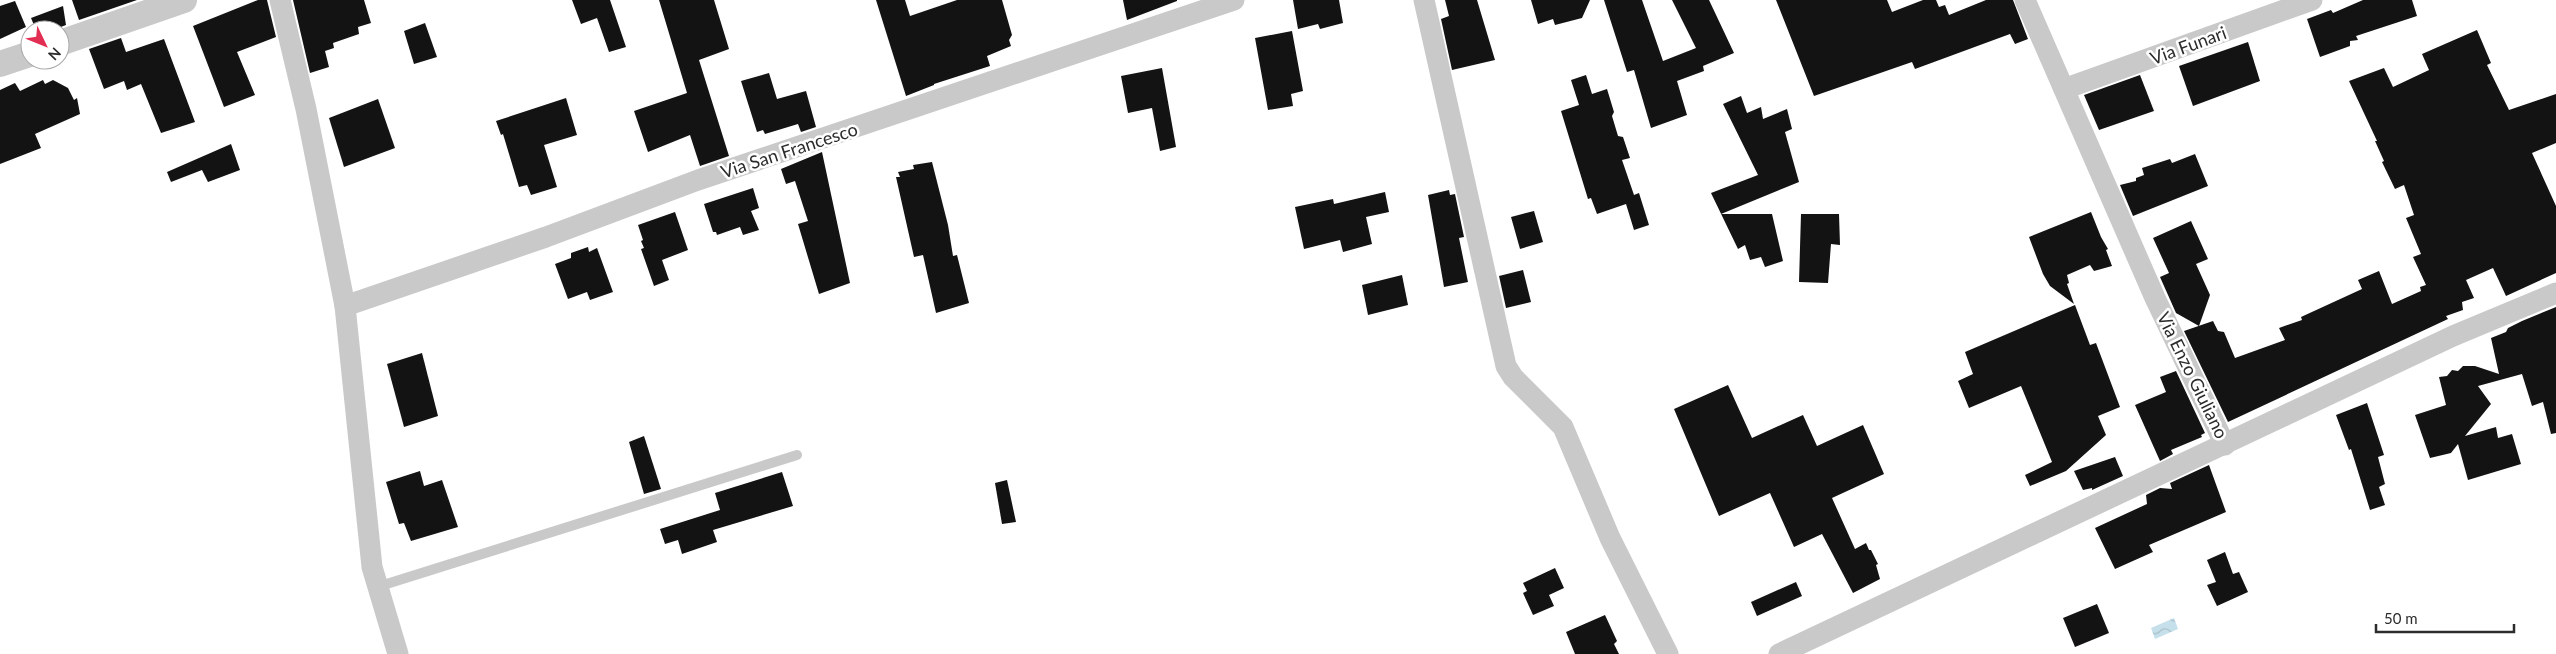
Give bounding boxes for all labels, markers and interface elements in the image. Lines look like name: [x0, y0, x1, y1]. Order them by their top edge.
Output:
north arrow: [20, 20, 70, 70]
street label: Via Funari: [2147, 21, 2229, 69]
text: N: [45, 44, 65, 64]
street label: Via San Francesco: [718, 118, 860, 182]
street label: Via Enzo Giuliano: [2153, 308, 2233, 442]
scale bar: [2376, 602, 2514, 634]
text: 50 m: [2384, 609, 2418, 627]

